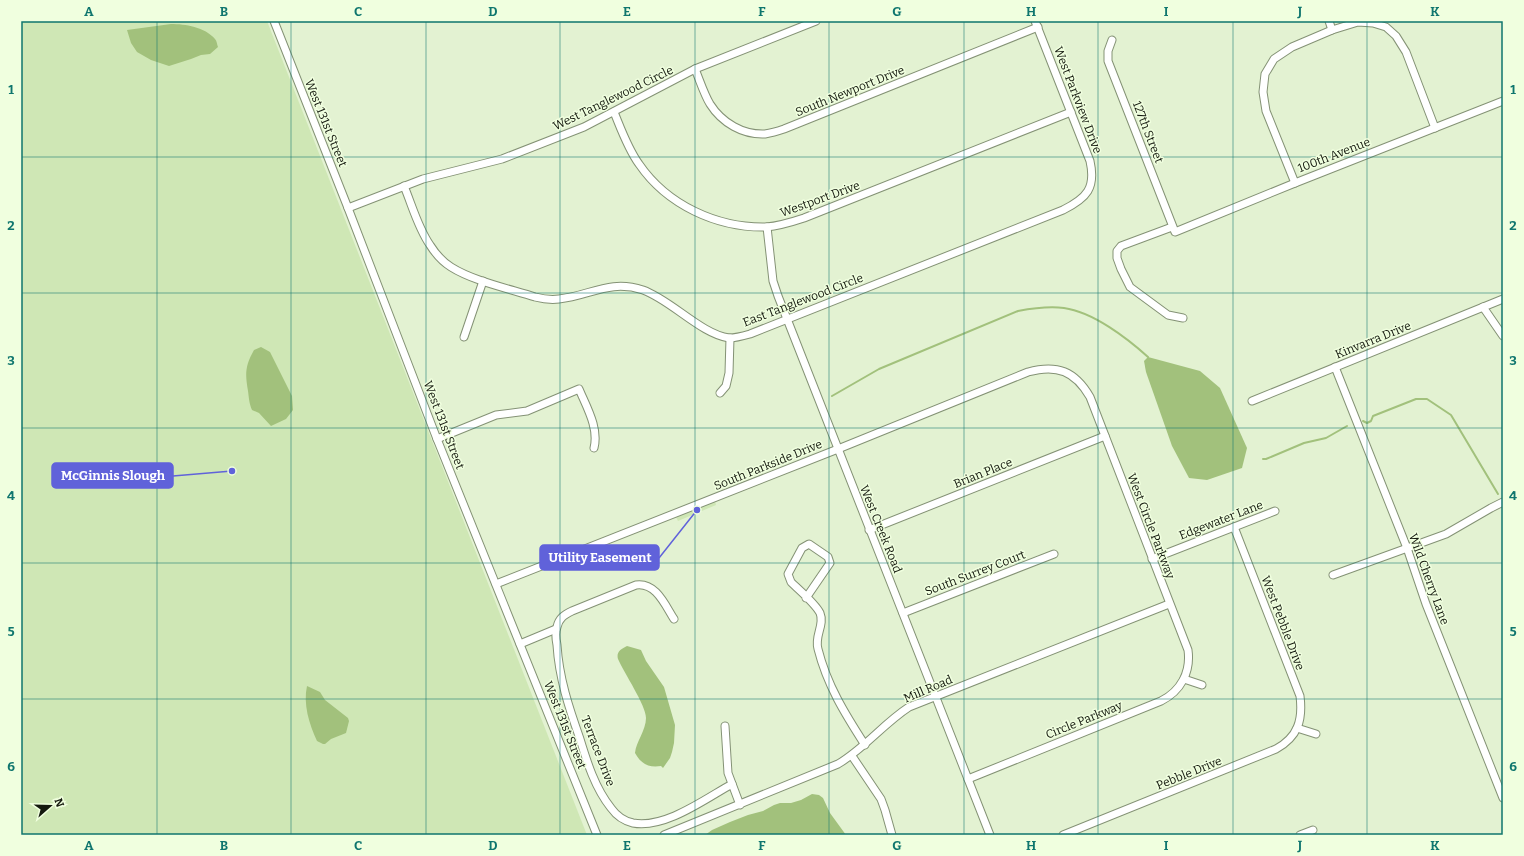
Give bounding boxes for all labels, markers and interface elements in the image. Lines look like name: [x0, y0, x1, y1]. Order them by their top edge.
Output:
text: A: [84, 4, 94, 19]
text: B: [220, 4, 228, 19]
text: C: [354, 4, 362, 19]
text: D: [488, 4, 498, 19]
text: E: [623, 4, 631, 19]
text: F: [758, 4, 766, 19]
text: G: [892, 4, 902, 19]
text: H: [1026, 4, 1036, 19]
text: I: [1164, 4, 1169, 19]
text: J: [1297, 4, 1303, 19]
text: K: [1430, 4, 1440, 19]
street label: West Parkview Drive: [1051, 45, 1105, 155]
street label: West Tanglewood Circle: [551, 63, 675, 133]
street label: South Newport Drive: [793, 63, 907, 119]
street label: West 131st Street: [302, 77, 350, 170]
text: 1: [8, 82, 14, 97]
text: 1: [1510, 82, 1516, 97]
street label: 127th Street: [1130, 99, 1166, 166]
street label: 100th Avenue: [1296, 135, 1372, 175]
street label: Westport Drive: [778, 178, 862, 220]
text: 2: [7, 218, 15, 233]
text: 2: [1509, 218, 1517, 233]
street label: East Tanglewood Circle: [741, 271, 865, 329]
street label: Kinvarra Drive: [1333, 318, 1413, 362]
text: 3: [7, 353, 15, 368]
text: 3: [1509, 353, 1517, 368]
street label: West 131st Street: [421, 379, 468, 472]
street label: South Parkside Drive: [712, 437, 824, 493]
street label: Brian Place: [952, 455, 1014, 491]
callout: McGinnis Slough: [52, 463, 173, 488]
text: McGinnis Slough: [61, 468, 166, 483]
street label: West Circle Parkway: [1124, 471, 1178, 581]
street label: West Creek Road: [857, 483, 905, 575]
text: 4: [7, 488, 15, 503]
text: 4: [1509, 488, 1517, 503]
street label: Edgewater Lane: [1177, 498, 1265, 542]
street label: Wild Cherry Lane: [1406, 531, 1452, 627]
callout: Utility Easement: [540, 545, 659, 570]
street label: South Surrey Court: [923, 547, 1028, 599]
text: Utility Easement: [548, 550, 652, 565]
street label: West Pebble Drive: [1259, 574, 1307, 672]
text: 5: [7, 624, 15, 639]
text: 5: [1509, 624, 1517, 639]
street label: Mill Road: [901, 672, 955, 706]
street label: West 131st Street: [541, 679, 589, 772]
street label: Circle Parkway: [1044, 698, 1125, 742]
street label: Terrace Drive: [578, 714, 618, 788]
street label: Pebble Drive: [1154, 754, 1224, 792]
text: 6: [7, 759, 15, 774]
text: 6: [1509, 759, 1517, 774]
north arrow: [30, 786, 70, 826]
text: N: [51, 797, 67, 809]
text: A: [84, 838, 94, 853]
text: B: [220, 838, 228, 853]
text: C: [354, 838, 362, 853]
text: D: [488, 838, 498, 853]
text: E: [623, 838, 631, 853]
text: F: [758, 838, 766, 853]
text: G: [892, 838, 902, 853]
text: H: [1026, 838, 1036, 853]
text: I: [1164, 838, 1169, 853]
text: J: [1297, 838, 1303, 853]
text: K: [1430, 838, 1440, 853]

